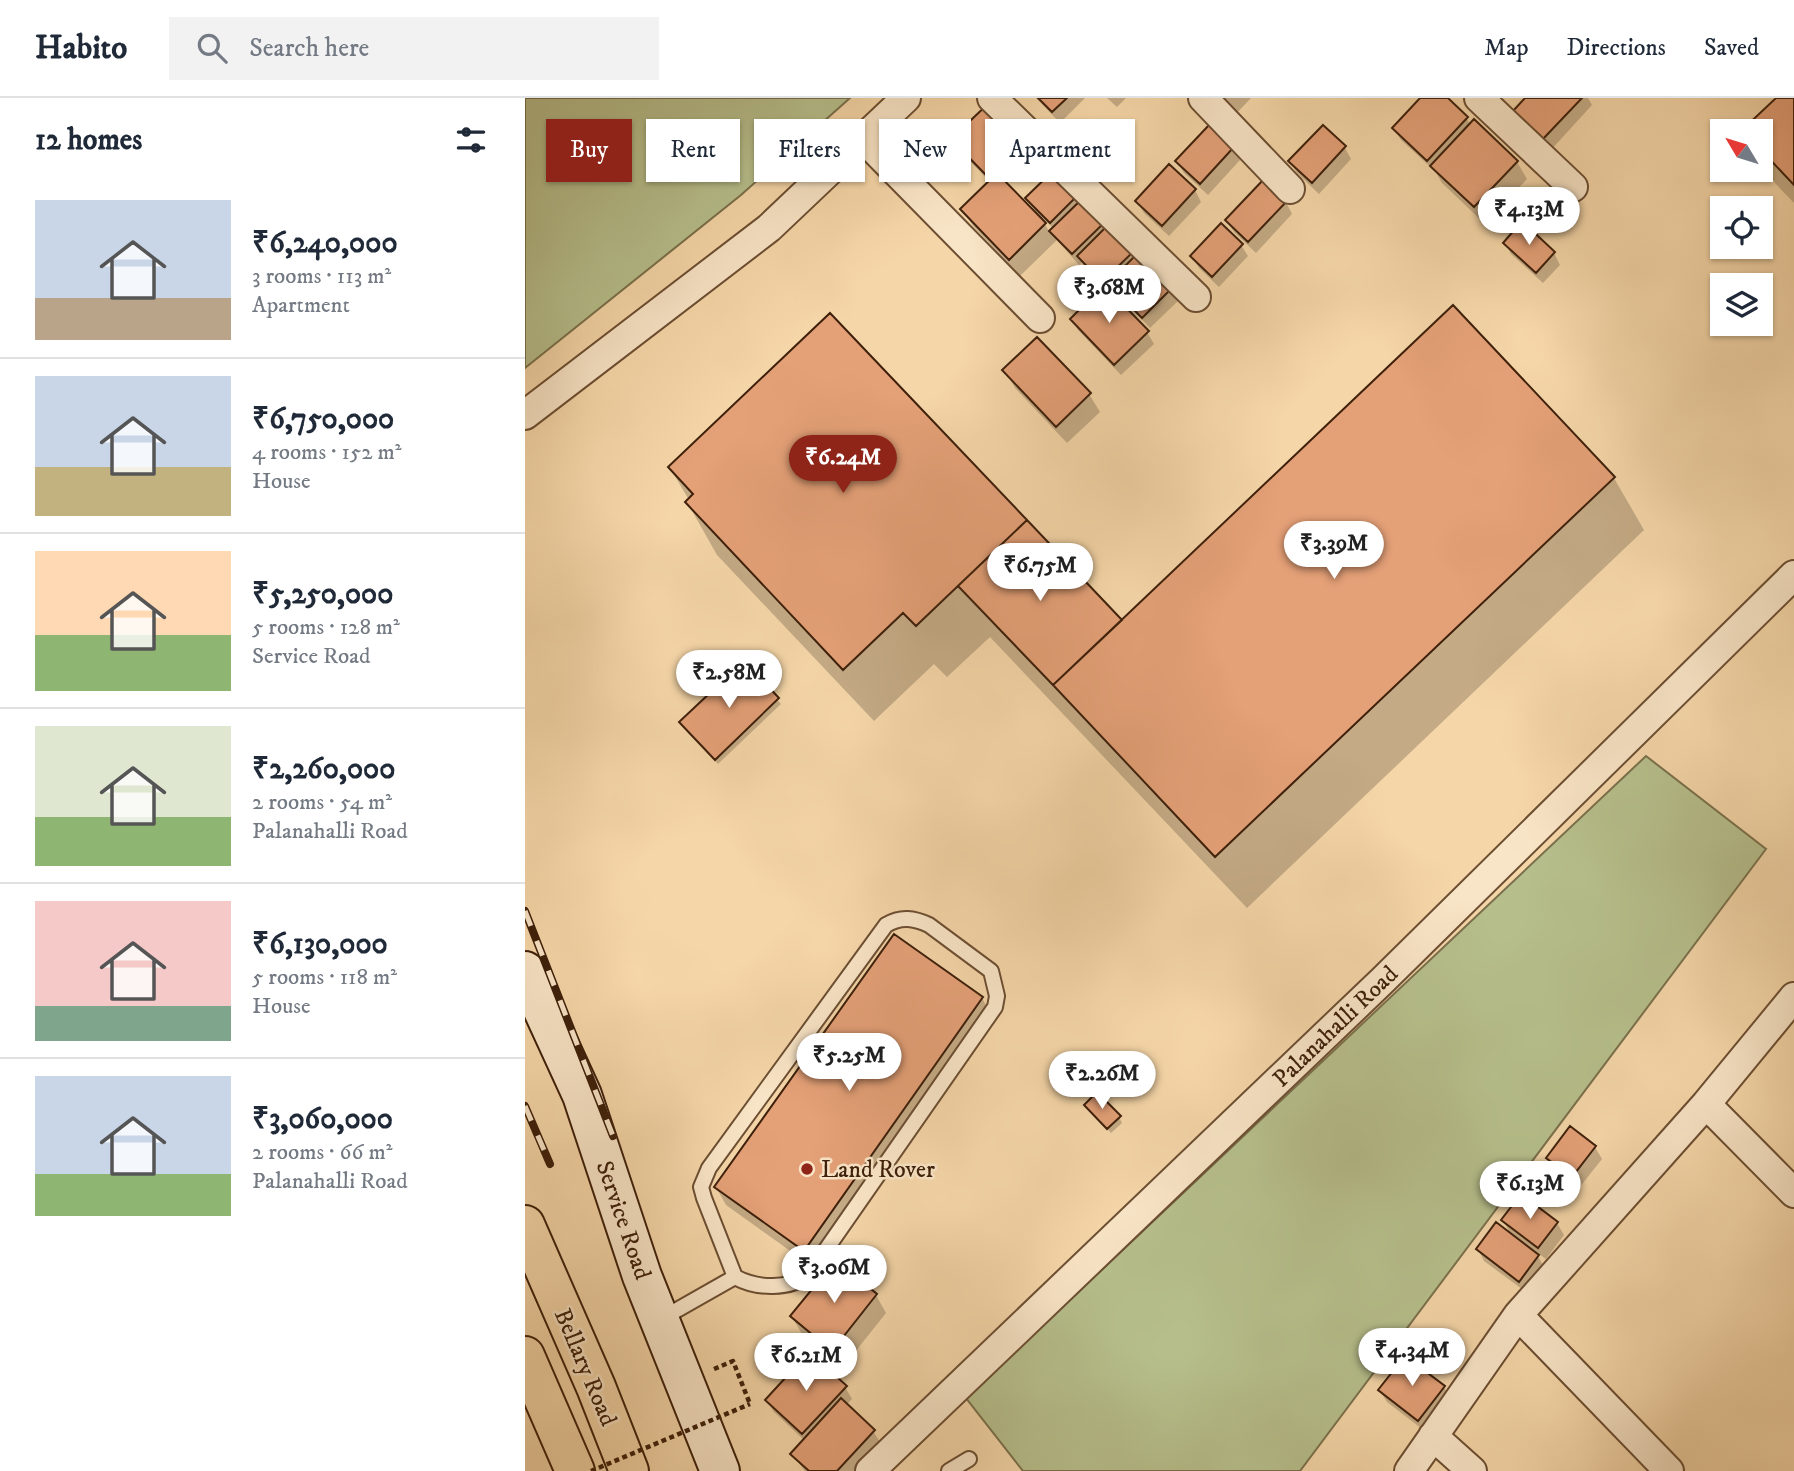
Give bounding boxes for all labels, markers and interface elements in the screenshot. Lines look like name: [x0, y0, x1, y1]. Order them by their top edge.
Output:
search box: [169, 17, 659, 80]
text: Habito: [35, 28, 127, 69]
icon: search: [193, 29, 231, 67]
text: Search here: [249, 32, 369, 65]
text: Map: [1484, 33, 1529, 63]
text: Directions: [1567, 33, 1666, 63]
text: Saved: [1704, 33, 1759, 63]
chip: Buy: [546, 119, 632, 182]
chip: Rent: [646, 119, 740, 182]
chip: Filters: [754, 119, 865, 182]
chip: New: [879, 119, 971, 182]
chip: Apartment: [985, 119, 1135, 182]
north arrow: [1710, 119, 1773, 182]
map controls: [1710, 119, 1773, 336]
icon: filters: [452, 121, 490, 159]
text: 12 homes: [35, 122, 142, 159]
pin: ₹4.13M: [1472, 188, 1586, 247]
text: ₹4.13M: [1494, 195, 1564, 224]
button: locate: [1710, 196, 1773, 259]
text: ₹6,240,000: [252, 225, 398, 262]
icon: home: [91, 228, 175, 312]
text: 3 rooms · 113 m²: [252, 262, 391, 291]
pin: ₹3.68M: [1052, 266, 1166, 325]
text: ₹3.68M: [1073, 273, 1145, 302]
button: layers: [1710, 273, 1773, 336]
text: Apartment: [252, 291, 350, 320]
text: ₹6,750,000: [252, 401, 394, 438]
icon: home: [91, 404, 175, 488]
pin: ₹6.24M: [786, 436, 900, 495]
text: 4 rooms · 152 m²: [252, 438, 401, 467]
text: ₹6.24M: [805, 443, 881, 472]
text: House: [252, 467, 310, 496]
pin: ₹3.39M: [1277, 522, 1391, 581]
text: ₹3.39M: [1300, 529, 1368, 558]
pin: ₹6.75M: [983, 544, 1097, 603]
text: ₹6.75M: [1003, 551, 1077, 580]
text: ₹5,250,000: [252, 576, 393, 613]
icon: home: [91, 579, 175, 663]
text: 5 rooms · 128 m²: [252, 613, 400, 642]
text: Service Road: [252, 642, 371, 671]
pin: ₹2.58M: [672, 650, 786, 710]
text: ₹2.58M: [692, 658, 766, 687]
text: ₹2,260,000: [252, 751, 395, 788]
icon: home: [91, 754, 175, 838]
text: 2 rooms · 54 m²: [252, 788, 392, 817]
text: Palanahalli Road: [252, 817, 408, 846]
text: ₹6,130,000: [252, 926, 388, 963]
icon: home: [91, 929, 175, 1013]
street label: Palanahalli Road: [1267, 959, 1405, 1094]
text: 5 rooms · 118 m²: [252, 963, 397, 992]
text: House: [252, 992, 310, 1021]
pin: ₹5.25M: [792, 1034, 906, 1093]
text: ₹5.25M: [813, 1041, 885, 1070]
pin: ₹2.26M: [1045, 1052, 1159, 1111]
text: ₹2.26M: [1065, 1059, 1139, 1088]
text: ₹3,060,000: [252, 1101, 393, 1138]
icon: home: [91, 1104, 175, 1188]
text: 2 rooms · 66 m²: [252, 1138, 392, 1167]
place label: Land Rover: [821, 1155, 935, 1185]
street label: Service Road: [589, 1157, 657, 1284]
marker: Land Rover: [799, 1161, 815, 1177]
pin: ₹6.13M: [1473, 1162, 1587, 1221]
text: Palanahalli Road: [252, 1167, 408, 1196]
text: ₹6.13M: [1496, 1169, 1564, 1198]
pin: ₹3.06M: [777, 1246, 891, 1305]
text: ₹3.06M: [798, 1253, 870, 1282]
street label: Bellary Road: [547, 1304, 623, 1431]
pin: ₹4.34M: [1355, 1328, 1469, 1388]
pin: ₹6.21M: [749, 1334, 863, 1393]
text: ₹4.34M: [1374, 1336, 1450, 1365]
text: ₹6.21M: [770, 1341, 842, 1370]

